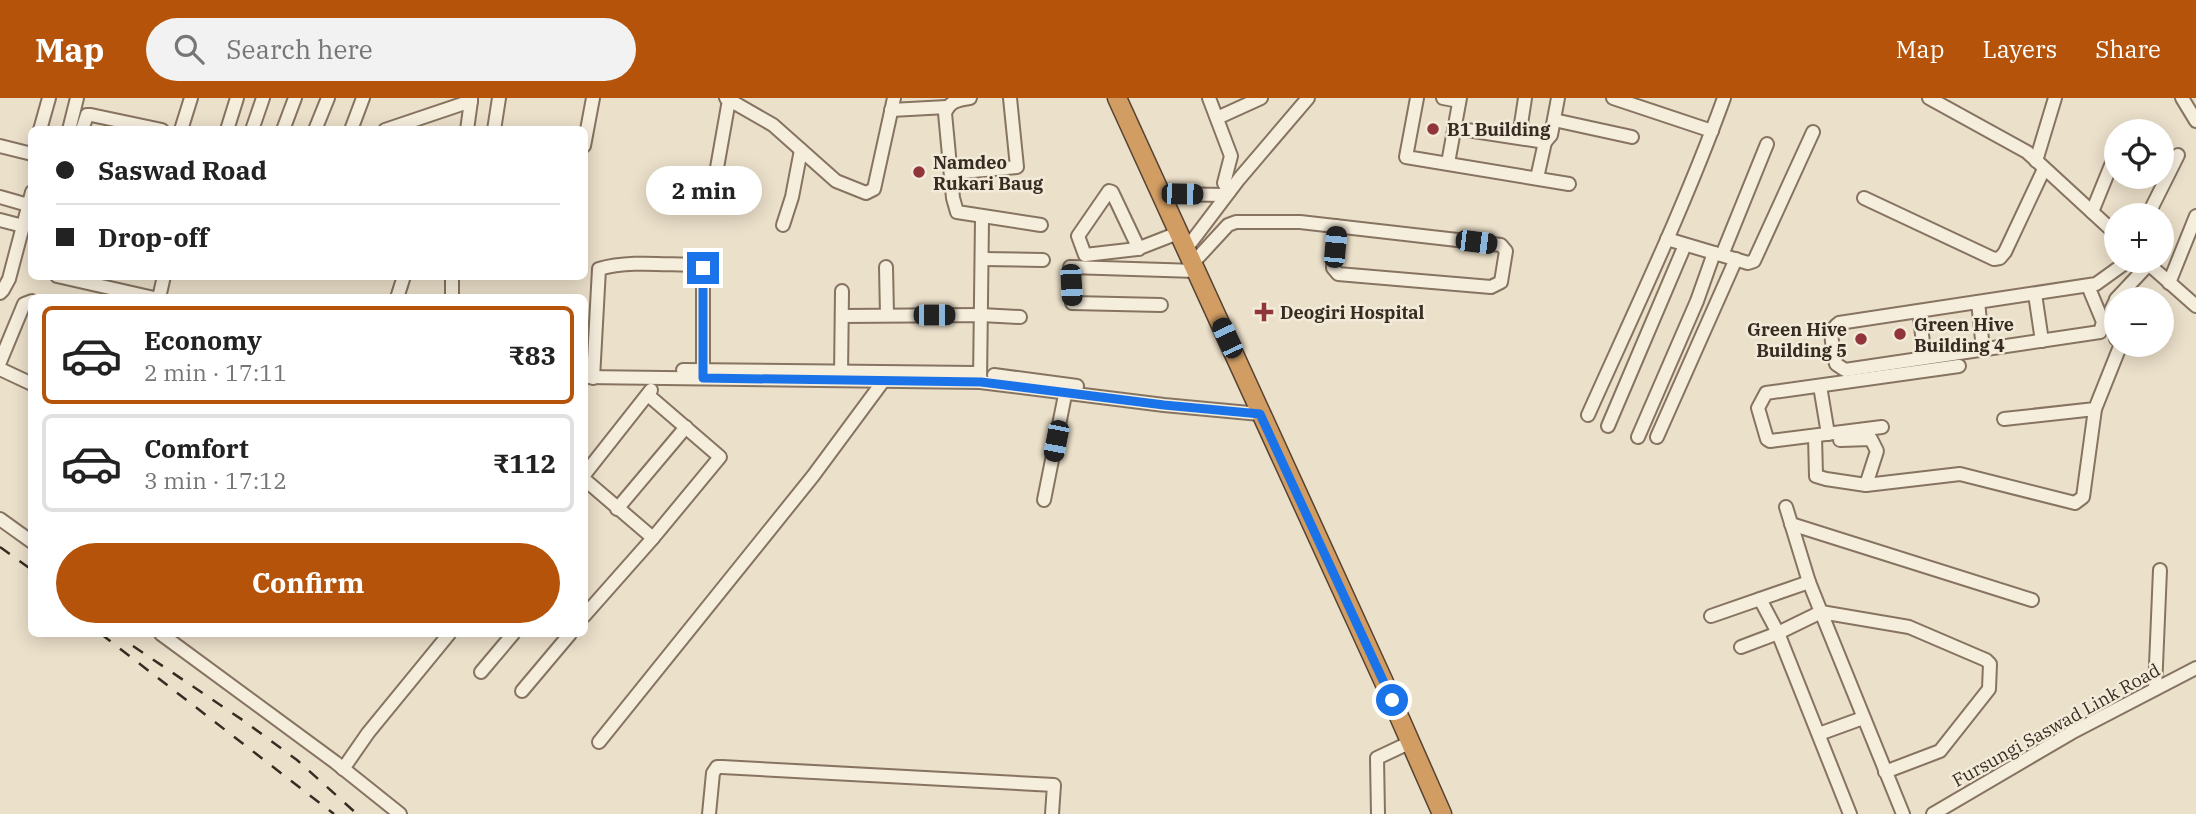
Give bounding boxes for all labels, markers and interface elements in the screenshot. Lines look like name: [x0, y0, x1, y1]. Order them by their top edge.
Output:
search box: [146, 18, 636, 81]
text: Map: [35, 28, 104, 71]
icon: search: [170, 30, 208, 68]
text: Search here: [226, 32, 373, 66]
text: Map: [1896, 33, 1944, 65]
text: Layers: [1982, 33, 2057, 65]
text: Share: [2095, 33, 2161, 65]
place label: B1 Building: [1447, 118, 1551, 141]
map controls: [2104, 119, 2174, 357]
button: locate: [2104, 119, 2174, 189]
marker: B1 Building: [1425, 121, 1441, 137]
place label: Namdeo Rukari Baug: [933, 151, 1044, 195]
text: Saswad Road: [98, 153, 267, 187]
marker: Namdeo Rukari Baug: [911, 164, 927, 180]
callout: 2 min: [645, 166, 761, 216]
text: 2 min: [672, 175, 736, 205]
car: [1161, 183, 1204, 205]
button: +: [2104, 203, 2174, 273]
text: Drop-off: [98, 220, 209, 254]
car: [1323, 225, 1348, 269]
car: [1454, 229, 1499, 255]
route end: [687, 252, 719, 284]
car: [1060, 263, 1083, 307]
button: −: [2104, 287, 2174, 357]
place label: Deogiri Hospital: [1280, 301, 1424, 324]
marker: Deogiri Hospital: [1254, 302, 1274, 322]
car: [914, 305, 956, 326]
place label: Green Hive Building 4: [1914, 313, 2014, 357]
car: [1209, 315, 1246, 361]
place label: Green Hive Building 5: [1747, 318, 1847, 362]
text: Economy: [144, 323, 262, 357]
icon: car: [60, 324, 123, 387]
marker: Green Hive Building 4: [1892, 326, 1908, 342]
marker: Green Hive Building 5: [1853, 331, 1869, 347]
text: ₹83: [508, 338, 556, 372]
text: 2 min · 17:11: [144, 357, 287, 387]
car: [1042, 418, 1071, 464]
text: Comfort: [144, 431, 249, 465]
icon: car: [60, 432, 123, 495]
text: ₹112: [493, 446, 556, 480]
text: 3 min · 17:12: [144, 465, 287, 495]
button: Confirm: [56, 543, 560, 623]
street label: Fursungi Saswad Link Road: [1948, 658, 2164, 792]
route start: [1376, 684, 1408, 716]

